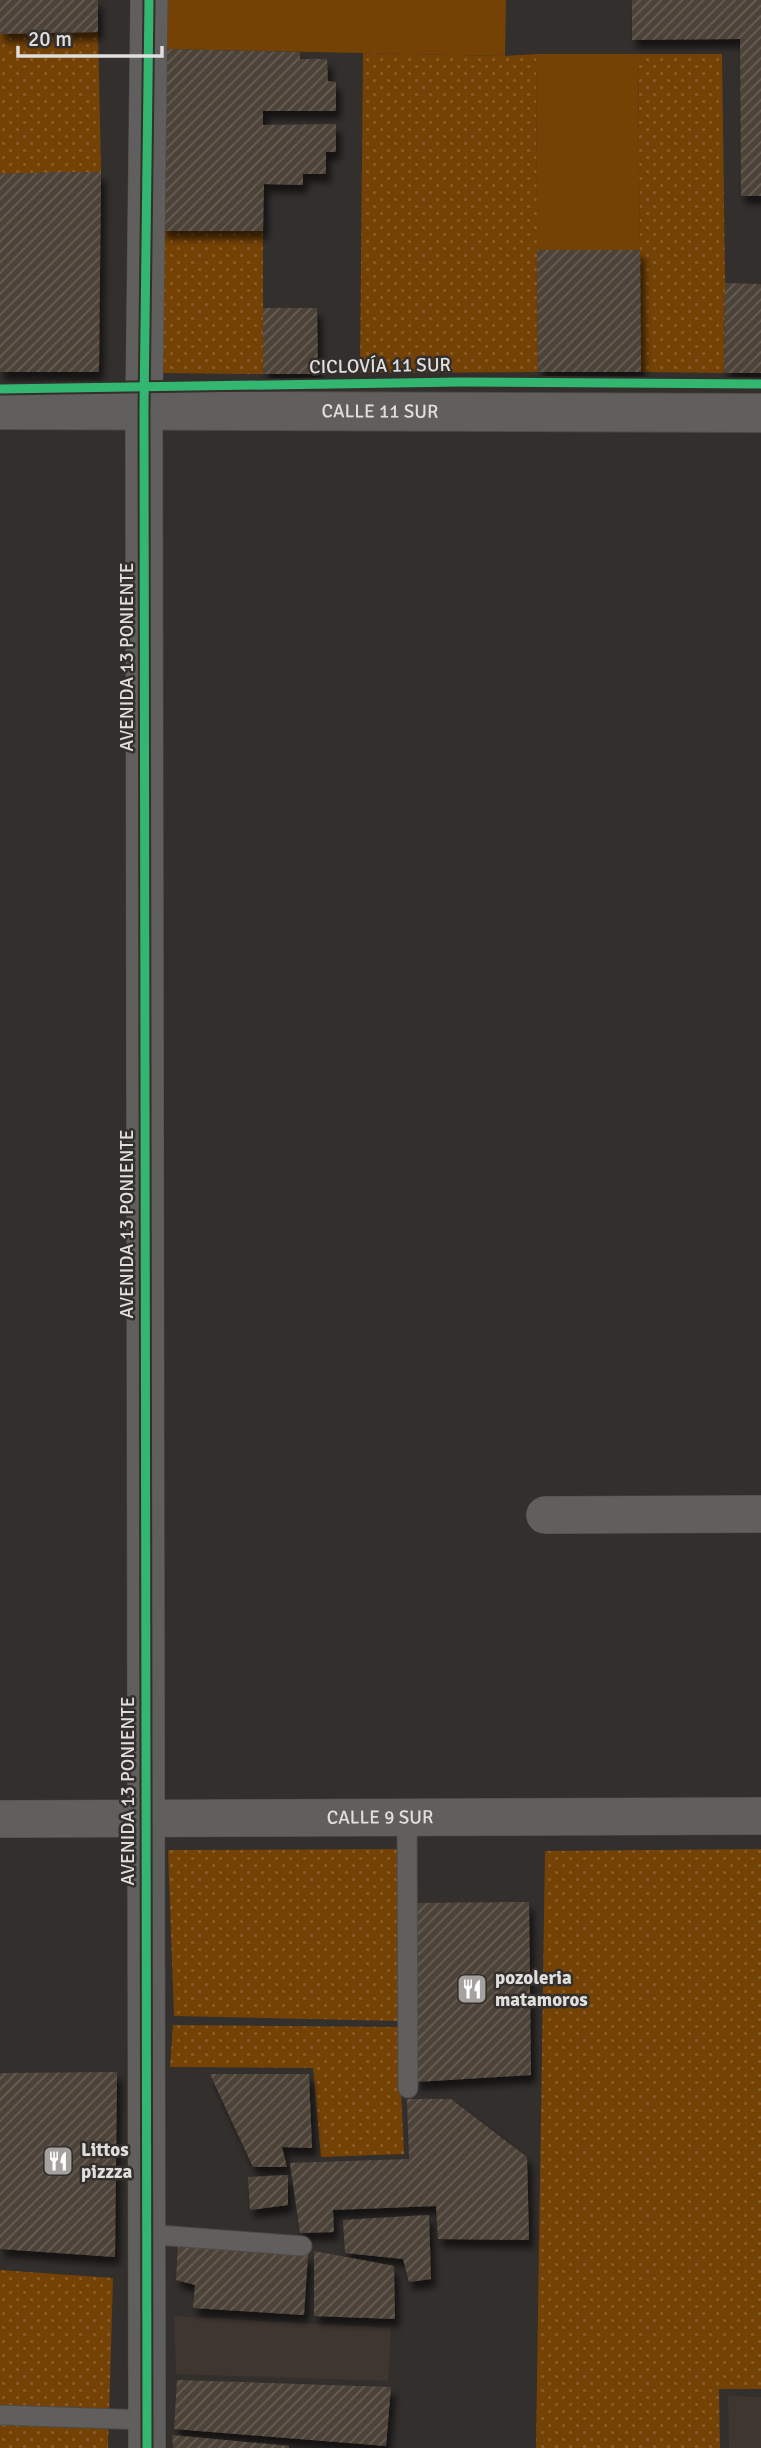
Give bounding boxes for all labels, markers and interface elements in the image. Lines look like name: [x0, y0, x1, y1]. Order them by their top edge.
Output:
scale bar: [18, 14, 161, 58]
text: 20 m: [28, 26, 72, 52]
street label: CICLOVÍA 11 SUR: [309, 353, 451, 379]
street label: CALLE 11 SUR: [321, 399, 439, 424]
street label: AVENIDA 13 PONIENTE: [115, 563, 139, 751]
street label: AVENIDA 13 PONIENTE: [115, 1130, 139, 1318]
street label: AVENIDA 13 PONIENTE: [116, 1697, 140, 1885]
street label: CALLE 9 SUR: [327, 1805, 433, 1830]
place label: pozoleria matamoros: [495, 1966, 588, 2012]
restaurant icon: pozoleria matamoros: [455, 1972, 489, 2006]
place label: Littos pizzza: [81, 2138, 133, 2184]
restaurant icon: Littos pizzza: [41, 2144, 75, 2178]

